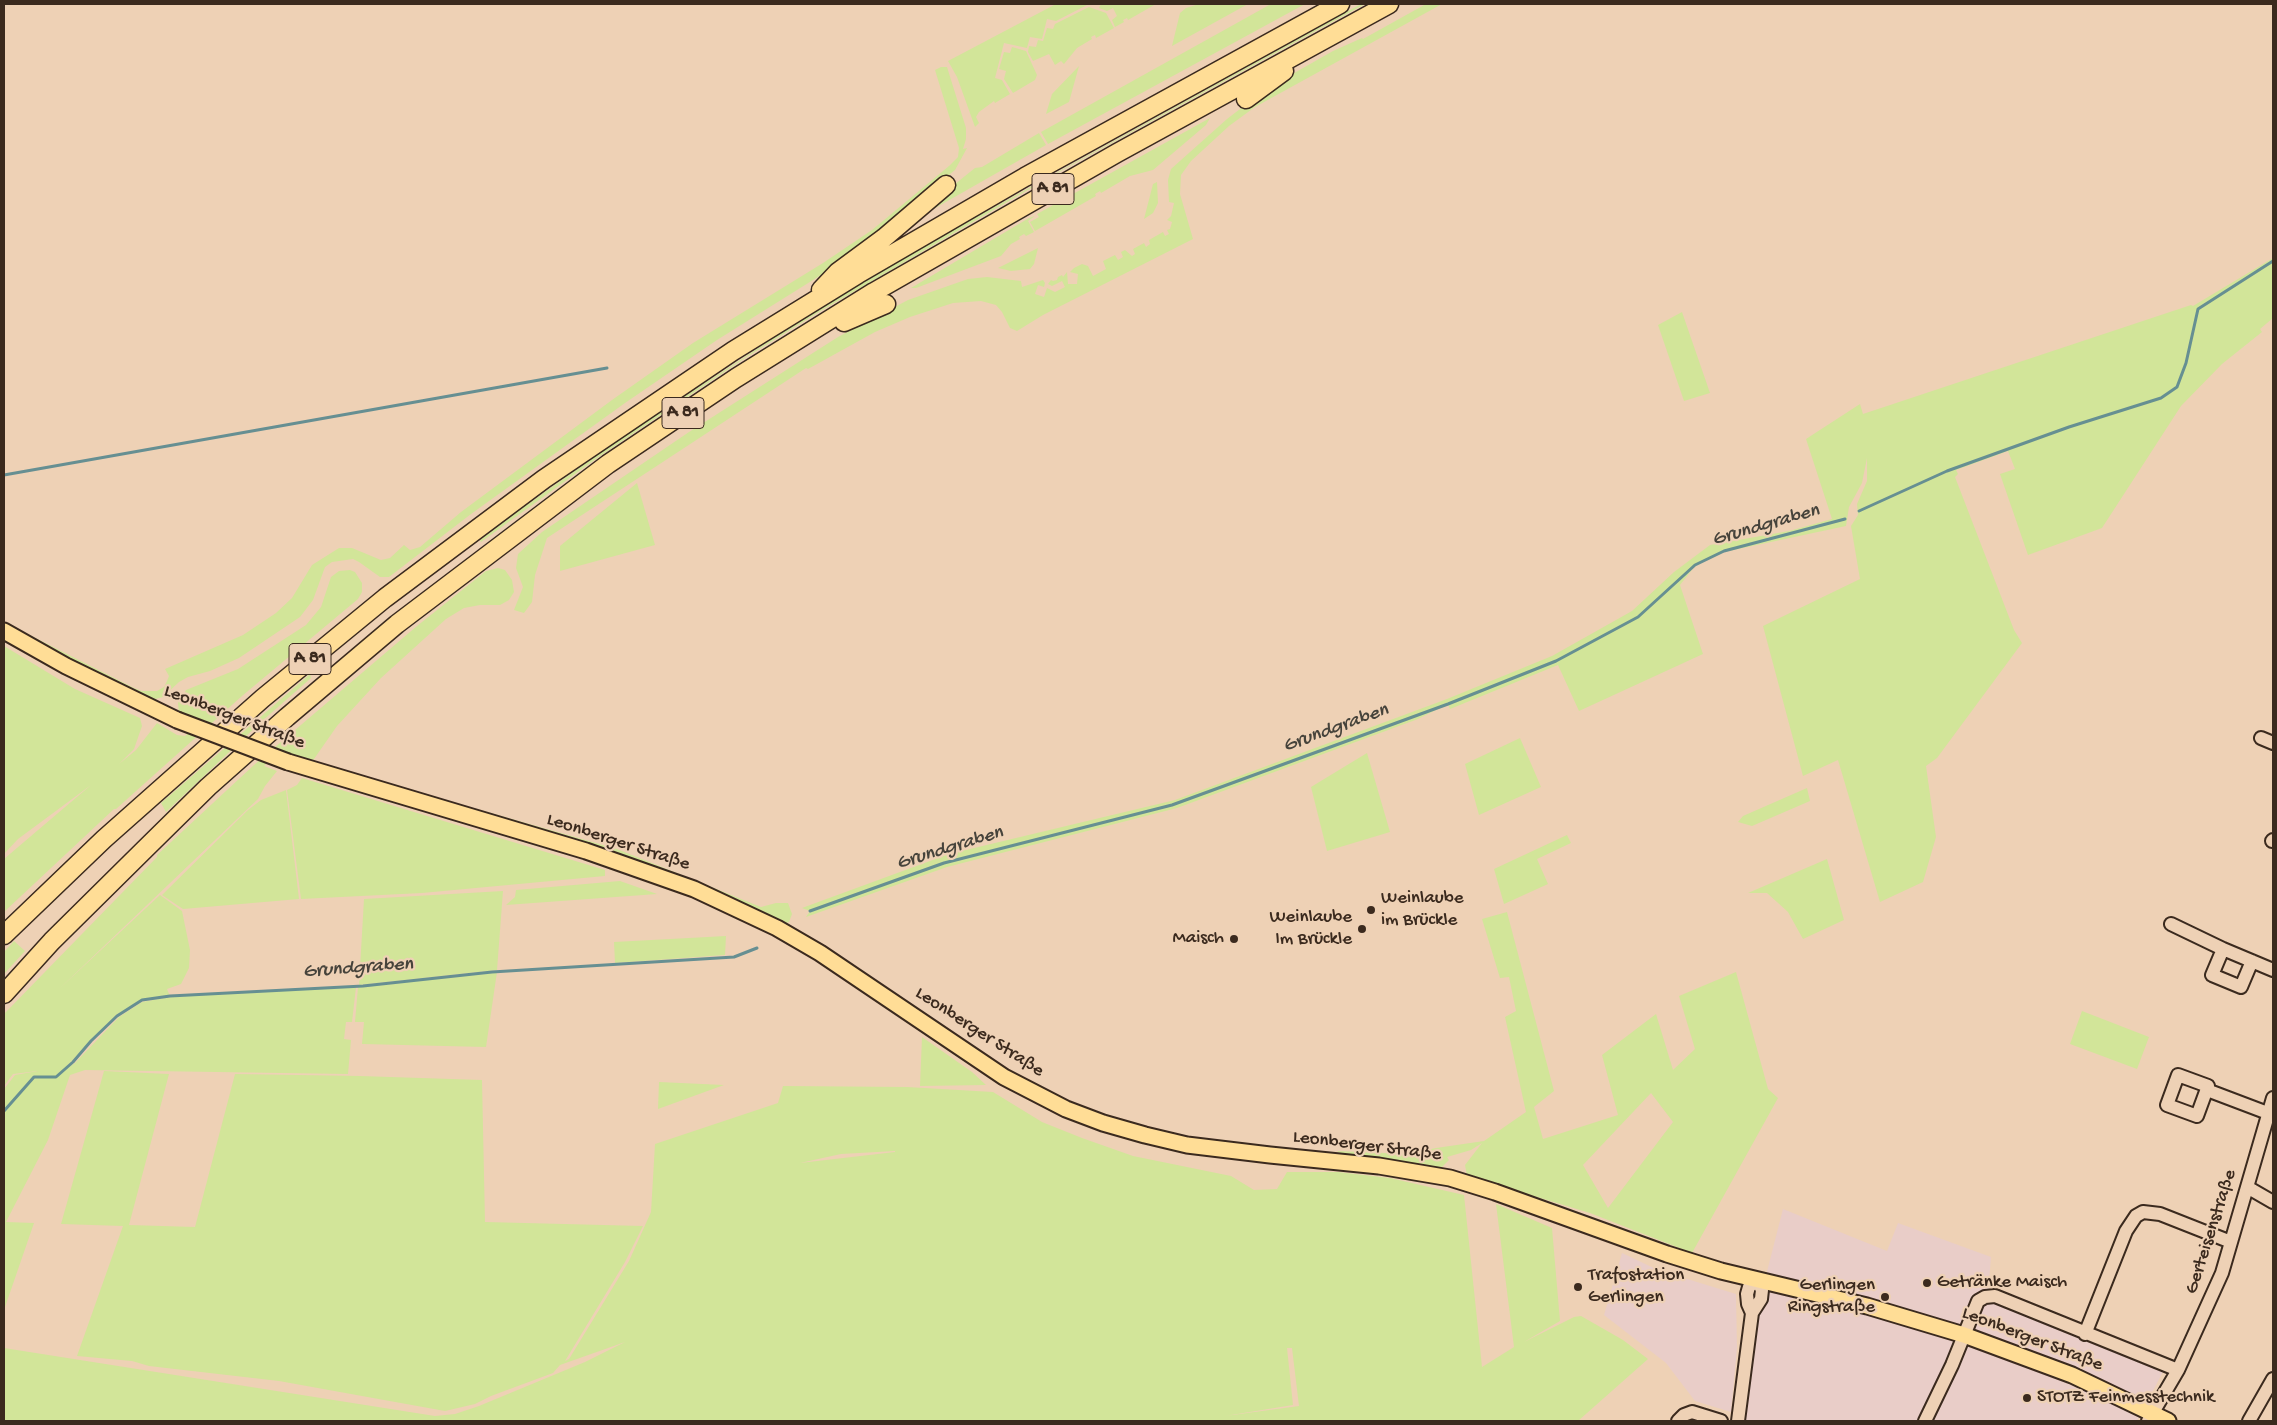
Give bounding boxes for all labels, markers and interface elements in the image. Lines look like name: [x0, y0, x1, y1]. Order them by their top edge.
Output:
road number: A 81: [1032, 173, 1074, 204]
road number: A 81: [662, 398, 704, 428]
water label: Grundgraben: [1710, 499, 1822, 553]
road number: A 81: [289, 644, 331, 674]
street label: Leonberger Straße: [160, 681, 308, 755]
water label: Grundgraben: [1280, 699, 1392, 759]
street label: Leonberger Straße: [544, 809, 692, 877]
water label: Grundgraben: [894, 821, 1006, 877]
place label: Weinlaube im Brückle: [1381, 888, 1464, 932]
marker: Weinlaube im Brückle: [1365, 904, 1377, 916]
place label: Weinlaube Im Brückle: [1269, 907, 1352, 951]
marker: Weinlaube Im Brückle: [1356, 923, 1368, 935]
place label: Maisch: [1172, 928, 1224, 950]
marker: Maisch: [1228, 933, 1240, 945]
water label: Grundgraben: [302, 953, 414, 985]
street label: Leonberger Straße: [910, 983, 1048, 1083]
street label: Leonberger Straße: [1292, 1127, 1442, 1167]
street label: Gerteisenstraße: [2181, 1167, 2243, 1297]
place label: Trafostation Gerlingen: [1588, 1265, 1684, 1309]
place label: Getränke Maisch: [1937, 1272, 2067, 1294]
place label: Gerlingen Ringstraße: [1788, 1275, 1875, 1319]
marker: Getränke Maisch: [1921, 1277, 1933, 1289]
marker: Trafostation Gerlingen: [1572, 1281, 1584, 1293]
marker: Gerlingen Ringstraße: [1879, 1291, 1891, 1303]
street label: Leonberger Straße: [1958, 1303, 2106, 1377]
place label: STOTZ Feinmesstechnik: [2037, 1387, 2214, 1409]
marker: STOTZ Feinmesstechnik: [2021, 1392, 2033, 1404]

